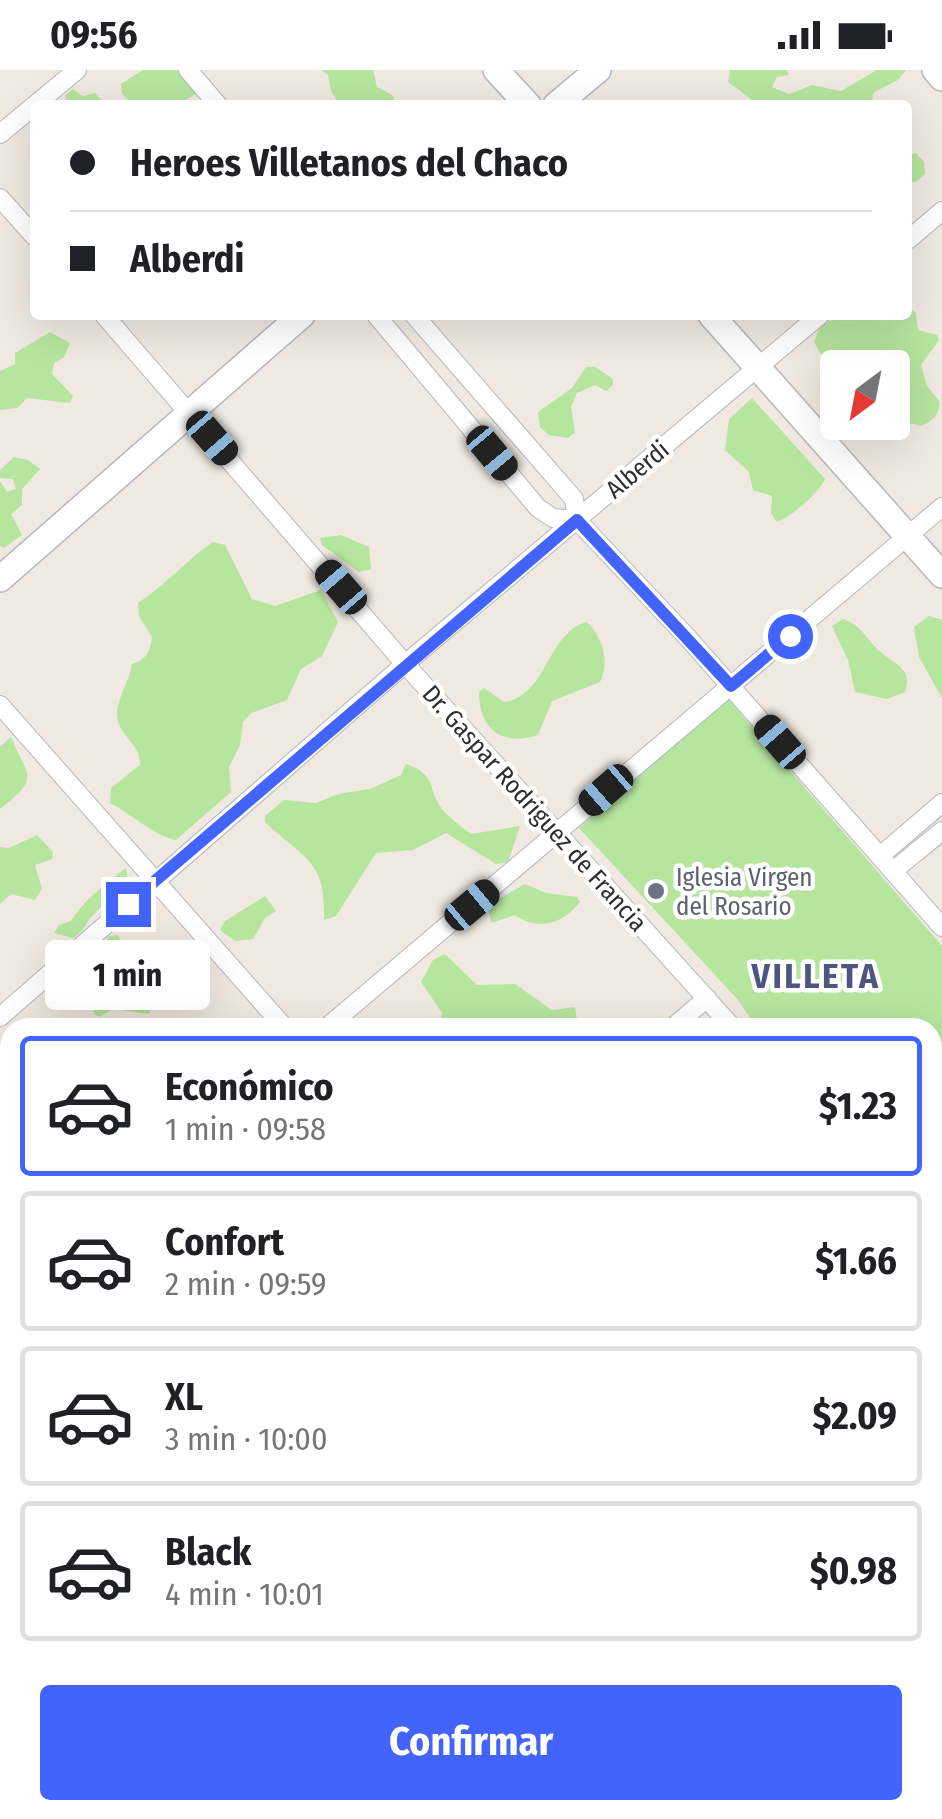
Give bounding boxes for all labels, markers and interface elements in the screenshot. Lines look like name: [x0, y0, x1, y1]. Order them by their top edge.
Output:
text: 09:56: [50, 12, 138, 58]
text: Heroes Villetanos del Chaco: [130, 140, 568, 186]
text: Alberdi: [130, 236, 244, 282]
north arrow: [820, 350, 910, 440]
map controls: [820, 350, 910, 440]
car: [181, 406, 243, 470]
car: [461, 420, 523, 486]
street label: Alberdi: [600, 435, 675, 505]
car: [310, 555, 372, 619]
route start: [768, 614, 813, 659]
street label: Dr. Gaspar Rodriguez de Francia: [416, 679, 653, 938]
car: [749, 710, 811, 774]
car: [574, 759, 638, 821]
place label: Iglesia Virgen del Rosario: [676, 863, 813, 922]
car: [439, 874, 505, 936]
marker: Iglesia Virgen del Rosario: [645, 880, 667, 902]
route end: [106, 882, 151, 927]
callout: 1 min: [46, 939, 210, 1009]
district label: VILLETA: [751, 955, 880, 997]
text: 1 min: [93, 956, 162, 994]
icon: car: [45, 1061, 135, 1151]
text: Económico: [165, 1064, 334, 1110]
text: $1.23: [819, 1083, 897, 1129]
text: 1 min · 09:58: [165, 1110, 326, 1148]
icon: car: [45, 1216, 135, 1306]
text: Confort: [165, 1219, 284, 1265]
text: $1.66: [815, 1238, 897, 1284]
text: 2 min · 09:59: [165, 1265, 327, 1303]
icon: car: [45, 1371, 135, 1461]
text: XL: [165, 1374, 203, 1420]
text: $2.09: [813, 1393, 897, 1439]
text: 3 min · 10:00: [165, 1420, 328, 1458]
icon: car: [45, 1526, 135, 1616]
text: Black: [165, 1529, 251, 1575]
text: $0.98: [810, 1548, 897, 1594]
text: 4 min · 10:01: [165, 1575, 324, 1613]
button: Confirmar: [40, 1685, 902, 1800]

